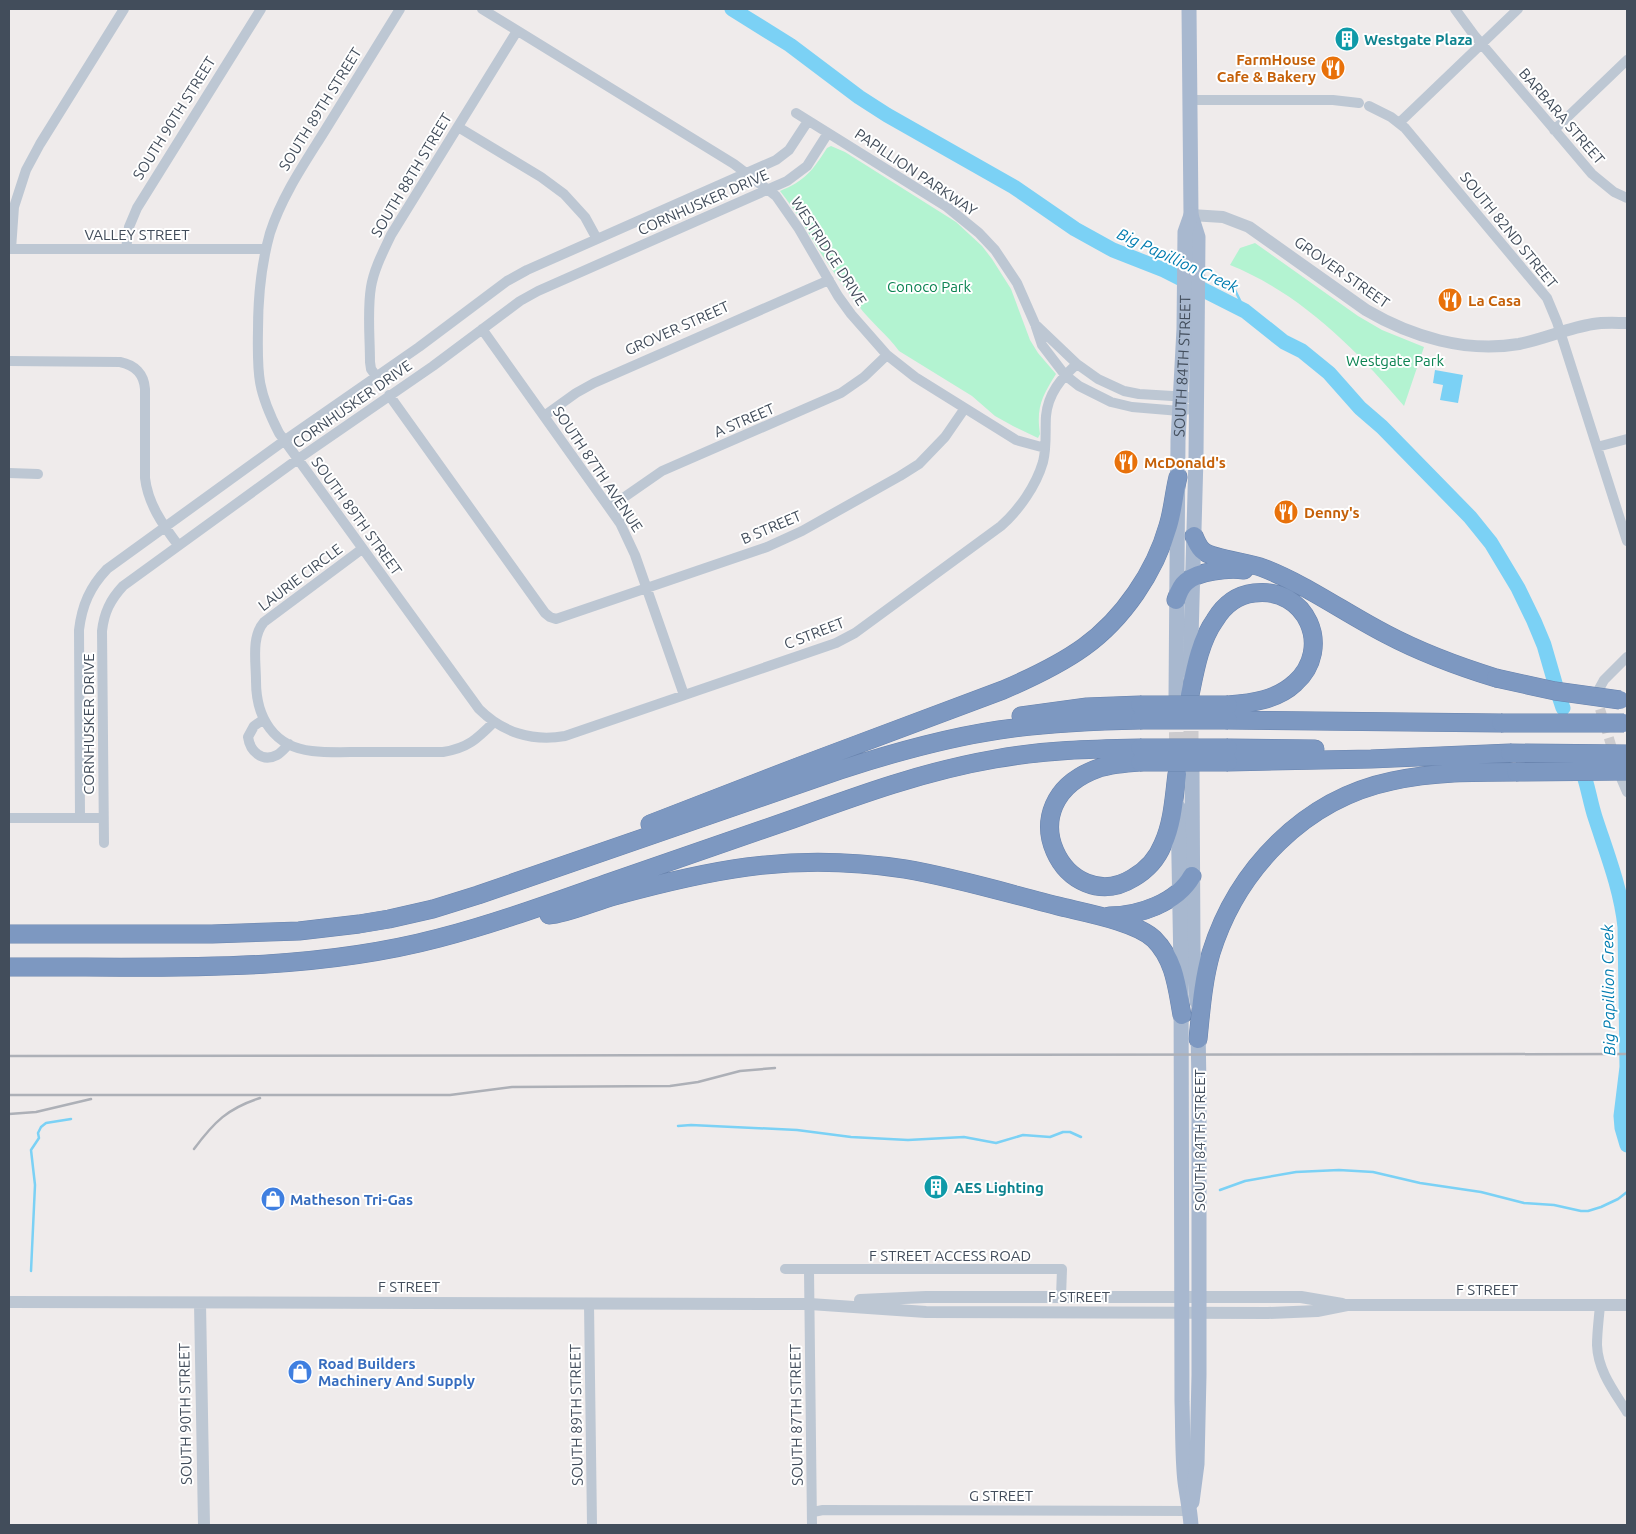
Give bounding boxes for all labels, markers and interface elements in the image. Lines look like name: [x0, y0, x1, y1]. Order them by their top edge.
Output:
building icon: Westgate Plaza: [1334, 26, 1360, 52]
place label: Westgate Plaza: [1364, 31, 1473, 48]
street label: SOUTH 89TH STREET: [275, 44, 365, 174]
place label: FarmHouse Cafe & Bakery: [1217, 51, 1316, 85]
street label: SOUTH 90TH STREET: [129, 53, 219, 183]
restaurant icon: FarmHouse Cafe & Bakery: [1320, 55, 1346, 81]
street label: BARBARA STREET: [1516, 65, 1609, 168]
street label: SOUTH 88TH STREET: [367, 109, 455, 240]
street label: PAPILLION PARKWAY: [852, 125, 981, 219]
street label: CORNHUSKER DRIVE: [635, 165, 771, 239]
street label: SOUTH 82ND STREET: [1457, 169, 1561, 292]
street label: WESTRIDGE DRIVE: [788, 194, 870, 308]
water label: Big Papillion Creek: [1115, 224, 1242, 296]
street label: VALLEY STREET: [84, 226, 190, 243]
street label: GROVER STREET: [1291, 233, 1393, 312]
park label: Conoco Park: [887, 278, 972, 295]
restaurant icon: La Casa: [1437, 287, 1463, 313]
place label: La Casa: [1468, 292, 1521, 309]
street label: SOUTH 84TH STREET: [1170, 294, 1193, 437]
street label: GROVER STREET: [622, 297, 732, 359]
park label: Westgate Park: [1346, 352, 1444, 369]
street label: CORNHUSKER DRIVE: [289, 356, 415, 452]
street label: A STREET: [711, 399, 777, 440]
street label: SOUTH 87TH AVENUE: [550, 403, 646, 535]
restaurant icon: McDonald's: [1113, 449, 1139, 475]
street label: SOUTH 89TH STREET: [308, 454, 406, 579]
place label: McDonald's: [1144, 454, 1226, 471]
restaurant icon: Denny's: [1273, 499, 1299, 525]
place label: Denny's: [1304, 504, 1360, 521]
street label: B STREET: [738, 506, 804, 547]
street label: LAURIE CIRCLE: [255, 540, 345, 614]
street label: C STREET: [781, 613, 847, 652]
street label: CORNHUSKER DRIVE: [80, 653, 97, 795]
water label: Big Papillion Creek: [1598, 923, 1618, 1056]
street label: SOUTH 84TH STREET: [1191, 1068, 1208, 1211]
building icon: AES Lighting: [923, 1174, 949, 1200]
place label: AES Lighting: [954, 1179, 1044, 1196]
shop icon: Matheson Tri-Gas: [260, 1186, 286, 1212]
place label: Matheson Tri-Gas: [290, 1191, 413, 1208]
street label: F STREET ACCESS ROAD: [869, 1247, 1031, 1264]
street label: F STREET: [378, 1278, 441, 1295]
street label: F STREET: [1456, 1281, 1519, 1298]
street label: F STREET: [1048, 1288, 1111, 1305]
street label: SOUTH 90TH STREET: [175, 1342, 195, 1485]
street label: SOUTH 89TH STREET: [566, 1343, 586, 1486]
street label: SOUTH 87TH STREET: [786, 1343, 806, 1486]
place label: Road Builders Machinery And Supply: [318, 1355, 475, 1389]
shop icon: Road Builders Machinery And Supply: [287, 1359, 313, 1385]
street label: G STREET: [969, 1487, 1034, 1504]

